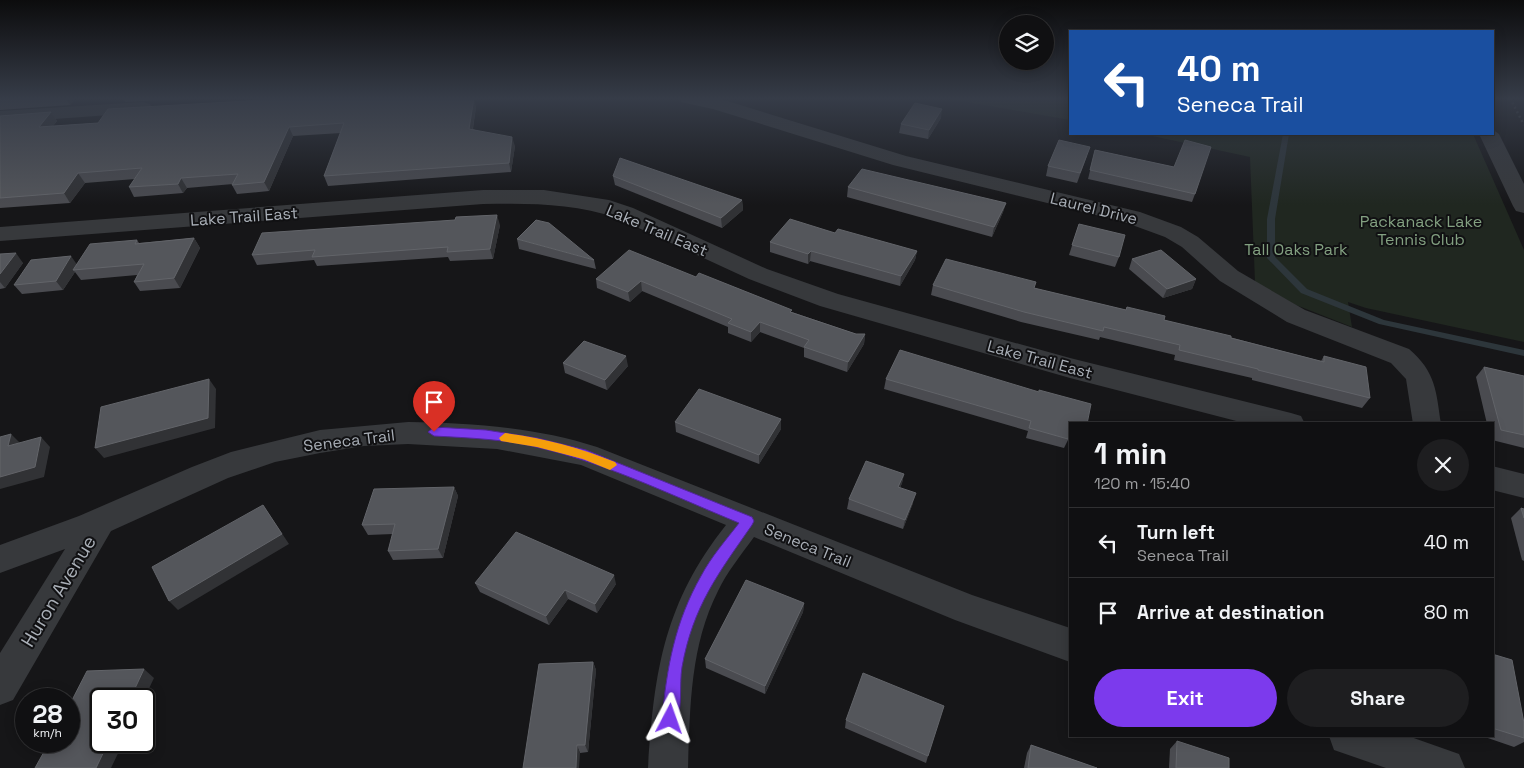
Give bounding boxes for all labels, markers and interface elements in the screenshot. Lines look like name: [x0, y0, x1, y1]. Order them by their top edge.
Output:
map controls: [999, 15, 1054, 70]
button: layers: [999, 15, 1054, 70]
text: 40 m: [1177, 47, 1261, 91]
icon: left: [1094, 50, 1159, 115]
text: Seneca Trail: [1177, 90, 1304, 118]
street label: Laurel Drive: [1048, 188, 1140, 229]
street label: Lake Trail East: [603, 200, 711, 261]
street label: Lake Trail East: [189, 202, 299, 231]
park label: Packanack Lake Tennis Club: [1360, 211, 1482, 250]
park label: Tall Oaks Park: [1244, 239, 1348, 260]
street label: Lake Trail East: [985, 335, 1095, 384]
pin: [413, 381, 455, 432]
icon: arrive: [420, 388, 448, 416]
street label: Seneca Trail: [302, 424, 396, 457]
text: 1 min: [1094, 434, 1167, 473]
button: close: [1417, 439, 1469, 491]
text: 120 m · 15:40: [1094, 473, 1190, 494]
street label: Seneca Trail: [761, 518, 854, 572]
text: Turn left: [1137, 520, 1215, 545]
icon: left: [1094, 529, 1122, 557]
text: 40 m: [1424, 530, 1469, 555]
street label: Huron Avenue: [15, 531, 102, 652]
text: Seneca Trail: [1137, 545, 1229, 566]
icon: arrive: [1094, 599, 1122, 627]
text: Arrive at destination: [1137, 600, 1325, 625]
text: 80 m: [1424, 600, 1469, 625]
button: Exit: [1094, 669, 1277, 727]
button: Share: [1287, 669, 1469, 727]
speed limit sign: 30: [90, 688, 155, 753]
position arrow: [643, 692, 695, 744]
text: 28: [33, 698, 62, 730]
text: km/h: [33, 725, 62, 741]

